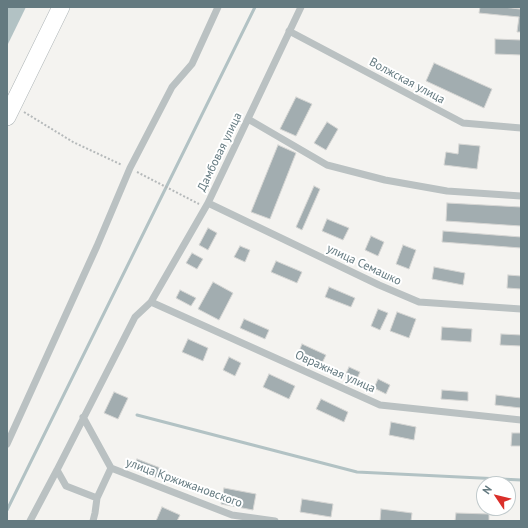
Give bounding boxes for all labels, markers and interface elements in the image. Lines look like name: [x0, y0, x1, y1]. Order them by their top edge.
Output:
street label: Волжская улица: [367, 55, 447, 107]
street label: Дамбовая улица: [195, 110, 245, 194]
street label: улица Семашко: [324, 241, 404, 289]
street label: Овражная улица: [293, 348, 377, 396]
street label: улица Кржижановского: [124, 455, 244, 511]
north arrow: [476, 476, 516, 516]
text: N: [479, 483, 495, 497]

